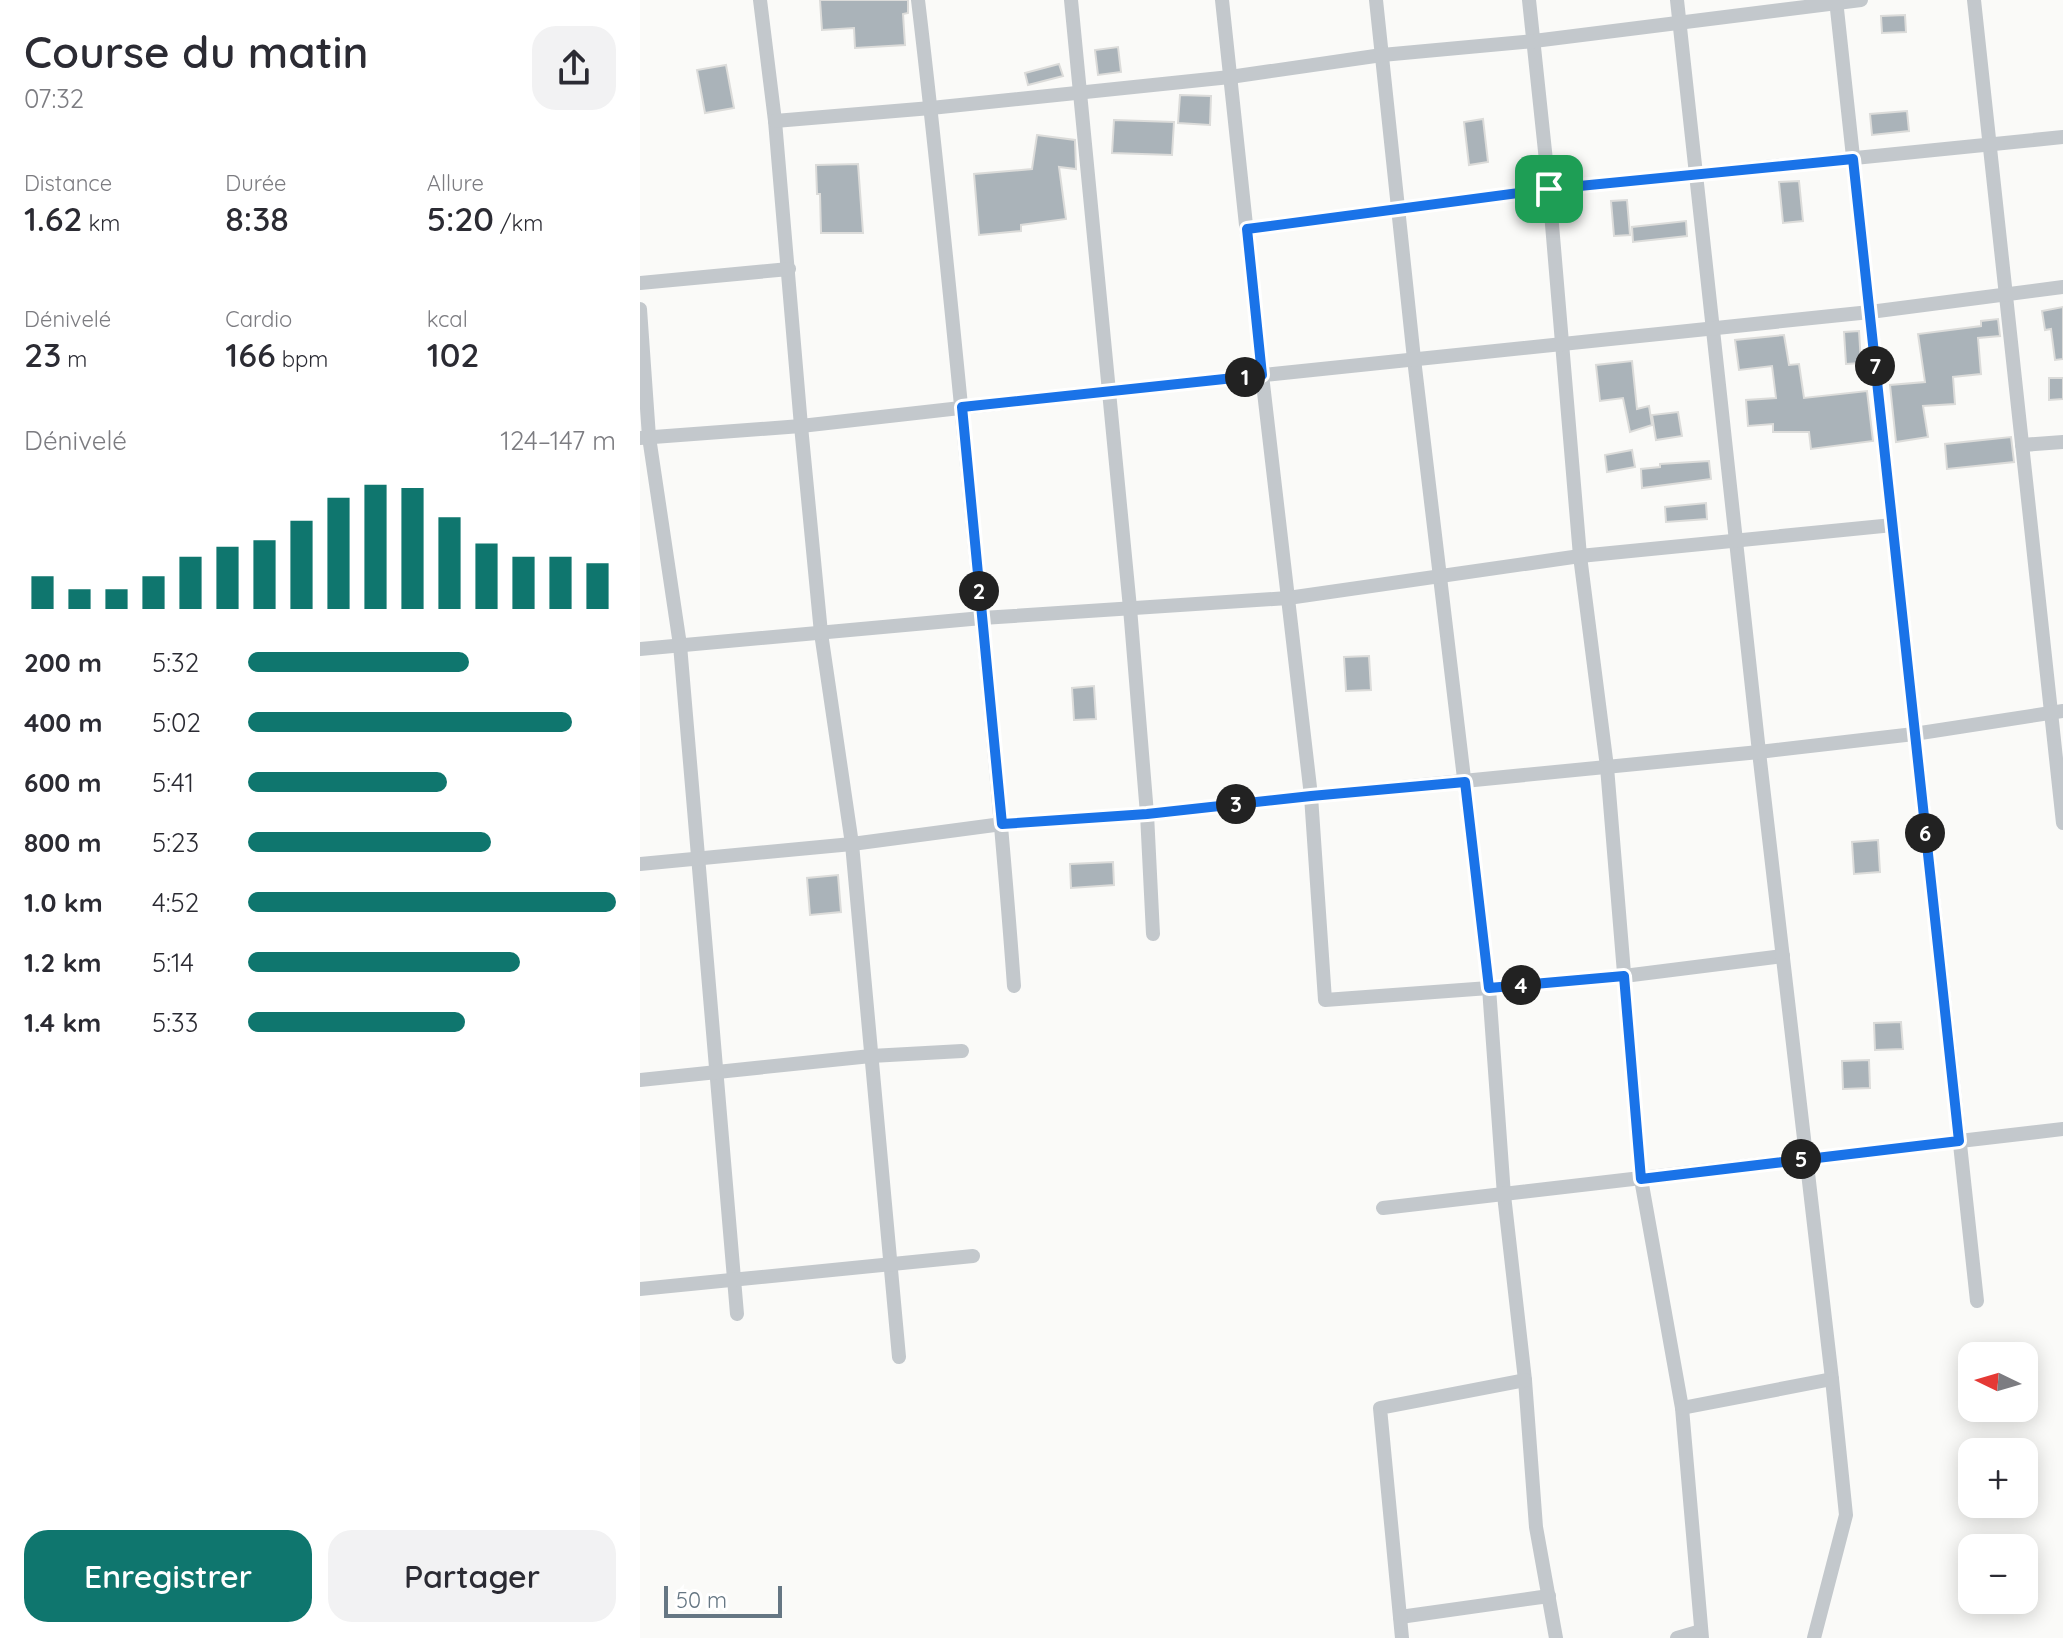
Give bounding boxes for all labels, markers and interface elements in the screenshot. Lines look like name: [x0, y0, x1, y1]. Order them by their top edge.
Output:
text: Course du matin: [24, 24, 369, 79]
button: share: [532, 26, 616, 110]
text: 07:32: [24, 82, 84, 115]
pin: [1515, 155, 1583, 223]
icon: arrive: [1527, 167, 1571, 211]
text: Distance: [24, 169, 112, 197]
text: Durée: [225, 169, 287, 197]
text: Allure: [427, 169, 484, 197]
text: 1.62: [24, 197, 83, 240]
text: 8:38: [225, 197, 289, 240]
text: 5:20: [427, 197, 494, 240]
text: km: [83, 209, 120, 237]
text: /km: [494, 209, 543, 237]
text: Dénivelé: [24, 305, 111, 333]
text: Cardio: [225, 305, 292, 333]
text: kcal: [427, 305, 468, 333]
text: 23: [24, 333, 61, 376]
text: 166: [225, 333, 276, 376]
text: 102: [427, 333, 480, 376]
text: m: [61, 345, 87, 373]
text: bpm: [276, 345, 328, 373]
pin: 7: [1855, 346, 1895, 386]
text: 7: [1869, 352, 1881, 380]
pin: 1: [1225, 357, 1265, 397]
text: 1: [1241, 363, 1249, 391]
text: Dénivelé: [24, 424, 127, 457]
text: 124–147 m: [500, 424, 616, 457]
pin: 2: [959, 571, 999, 611]
text: 2: [973, 577, 985, 605]
text: 200 m: [24, 646, 102, 679]
text: 5:32: [152, 646, 199, 679]
text: 400 m: [24, 706, 102, 739]
text: 5:02: [152, 706, 201, 739]
text: 600 m: [24, 766, 102, 799]
text: 5:41: [152, 766, 194, 799]
pin: 3: [1216, 784, 1256, 824]
text: 3: [1230, 790, 1242, 818]
pin: 6: [1905, 813, 1945, 853]
text: 6: [1919, 819, 1931, 847]
text: 800 m: [24, 826, 101, 859]
text: 5:23: [152, 826, 199, 859]
text: 1.0 km: [24, 886, 103, 919]
text: 4:52: [152, 886, 199, 919]
text: 1.2 km: [24, 946, 101, 979]
text: 5:14: [152, 946, 194, 979]
pin: 4: [1501, 965, 1541, 1005]
text: 4: [1515, 971, 1527, 999]
text: 1.4 km: [24, 1006, 101, 1039]
text: 5:33: [152, 1006, 198, 1039]
pin: 5: [1781, 1139, 1821, 1179]
text: 5: [1795, 1145, 1807, 1173]
north arrow: [1958, 1342, 2038, 1422]
map controls: [1958, 1342, 2038, 1614]
button: +: [1958, 1438, 2038, 1518]
button: Enregistrer: [24, 1530, 312, 1622]
button: Partager: [328, 1530, 616, 1622]
button: −: [1958, 1534, 2038, 1614]
scale bar: [664, 1582, 782, 1618]
text: 50 m: [676, 1586, 727, 1614]

